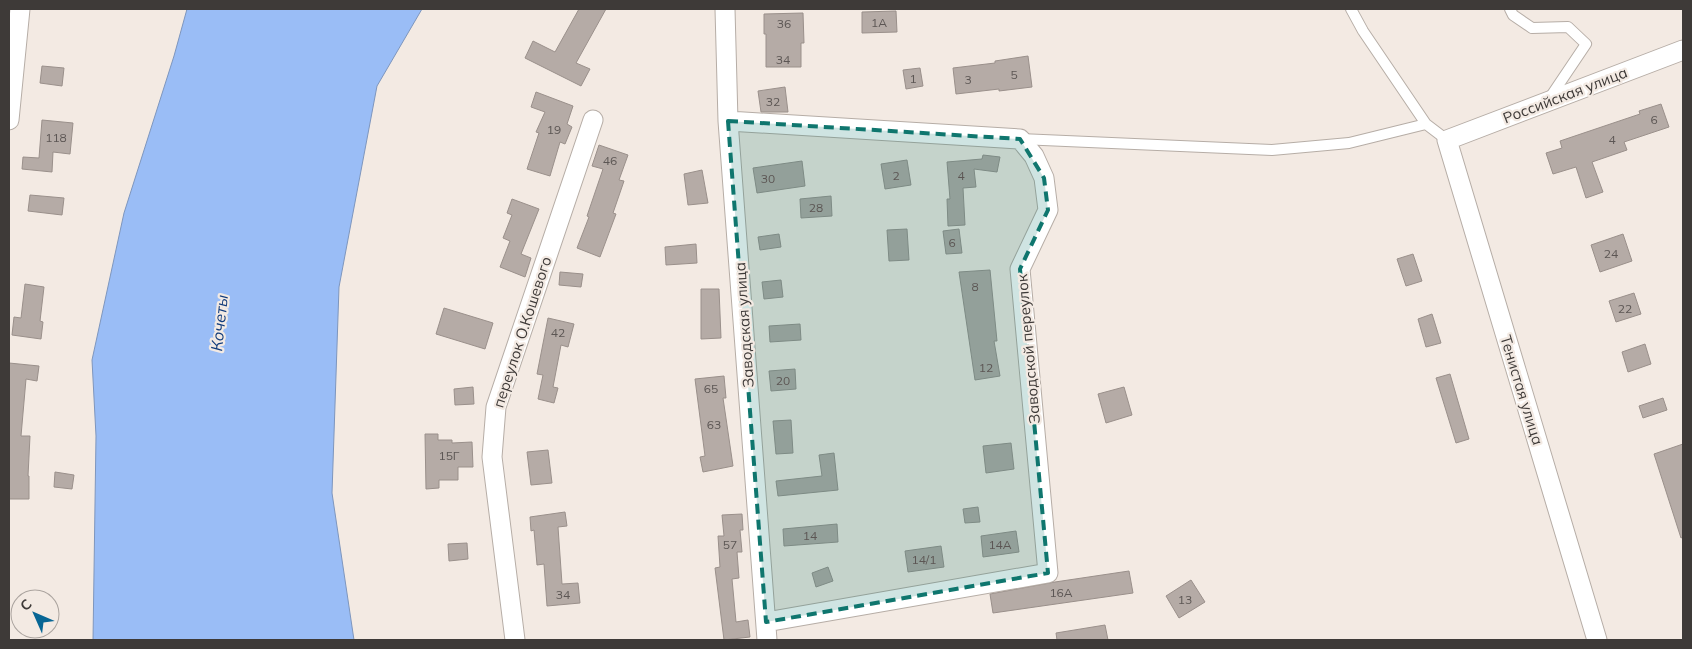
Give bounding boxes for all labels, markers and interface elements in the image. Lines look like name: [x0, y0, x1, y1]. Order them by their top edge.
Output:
house number: 1А: [871, 15, 887, 30]
house number: 36: [777, 16, 791, 31]
house number: 34: [776, 52, 790, 67]
street label: Российская улица: [1500, 62, 1630, 128]
house number: 5: [1010, 67, 1018, 82]
house number: 1: [909, 71, 917, 86]
house number: 3: [964, 72, 972, 87]
house number: 32: [766, 94, 780, 109]
house number: 6: [1650, 112, 1658, 127]
house number: 19: [547, 122, 561, 137]
house number: 118: [45, 130, 67, 145]
house number: 4: [1608, 132, 1616, 147]
house number: 46: [603, 153, 617, 168]
house number: 2: [892, 168, 900, 183]
house number: 4: [957, 168, 965, 183]
house number: 30: [761, 171, 775, 186]
house number: 28: [809, 200, 823, 215]
house number: 6: [948, 235, 956, 250]
house number: 24: [1604, 246, 1618, 261]
street label: переулок О.Кошевого: [489, 254, 555, 410]
street label: Заводская улица: [730, 262, 758, 388]
street label: Заводской переулок: [1012, 272, 1044, 425]
house number: 8: [971, 279, 979, 294]
water label: Кочеты: [206, 294, 232, 352]
house number: 22: [1618, 301, 1632, 316]
house number: 42: [551, 325, 565, 340]
street label: Тенистая улица: [1496, 333, 1548, 447]
house number: 12: [979, 360, 993, 375]
house number: 20: [776, 373, 790, 388]
house number: 65: [704, 381, 718, 396]
house number: 63: [707, 417, 721, 432]
house number: 15Г: [438, 448, 460, 463]
house number: 14: [803, 528, 817, 543]
house number: 57: [723, 537, 737, 552]
house number: 14А: [988, 537, 1012, 552]
house number: 14/1: [911, 552, 937, 567]
house number: 16А: [1049, 585, 1073, 600]
house number: 34: [556, 587, 570, 602]
north arrow: [10, 589, 60, 639]
house number: 13: [1178, 592, 1192, 607]
text: С: [16, 595, 36, 615]

